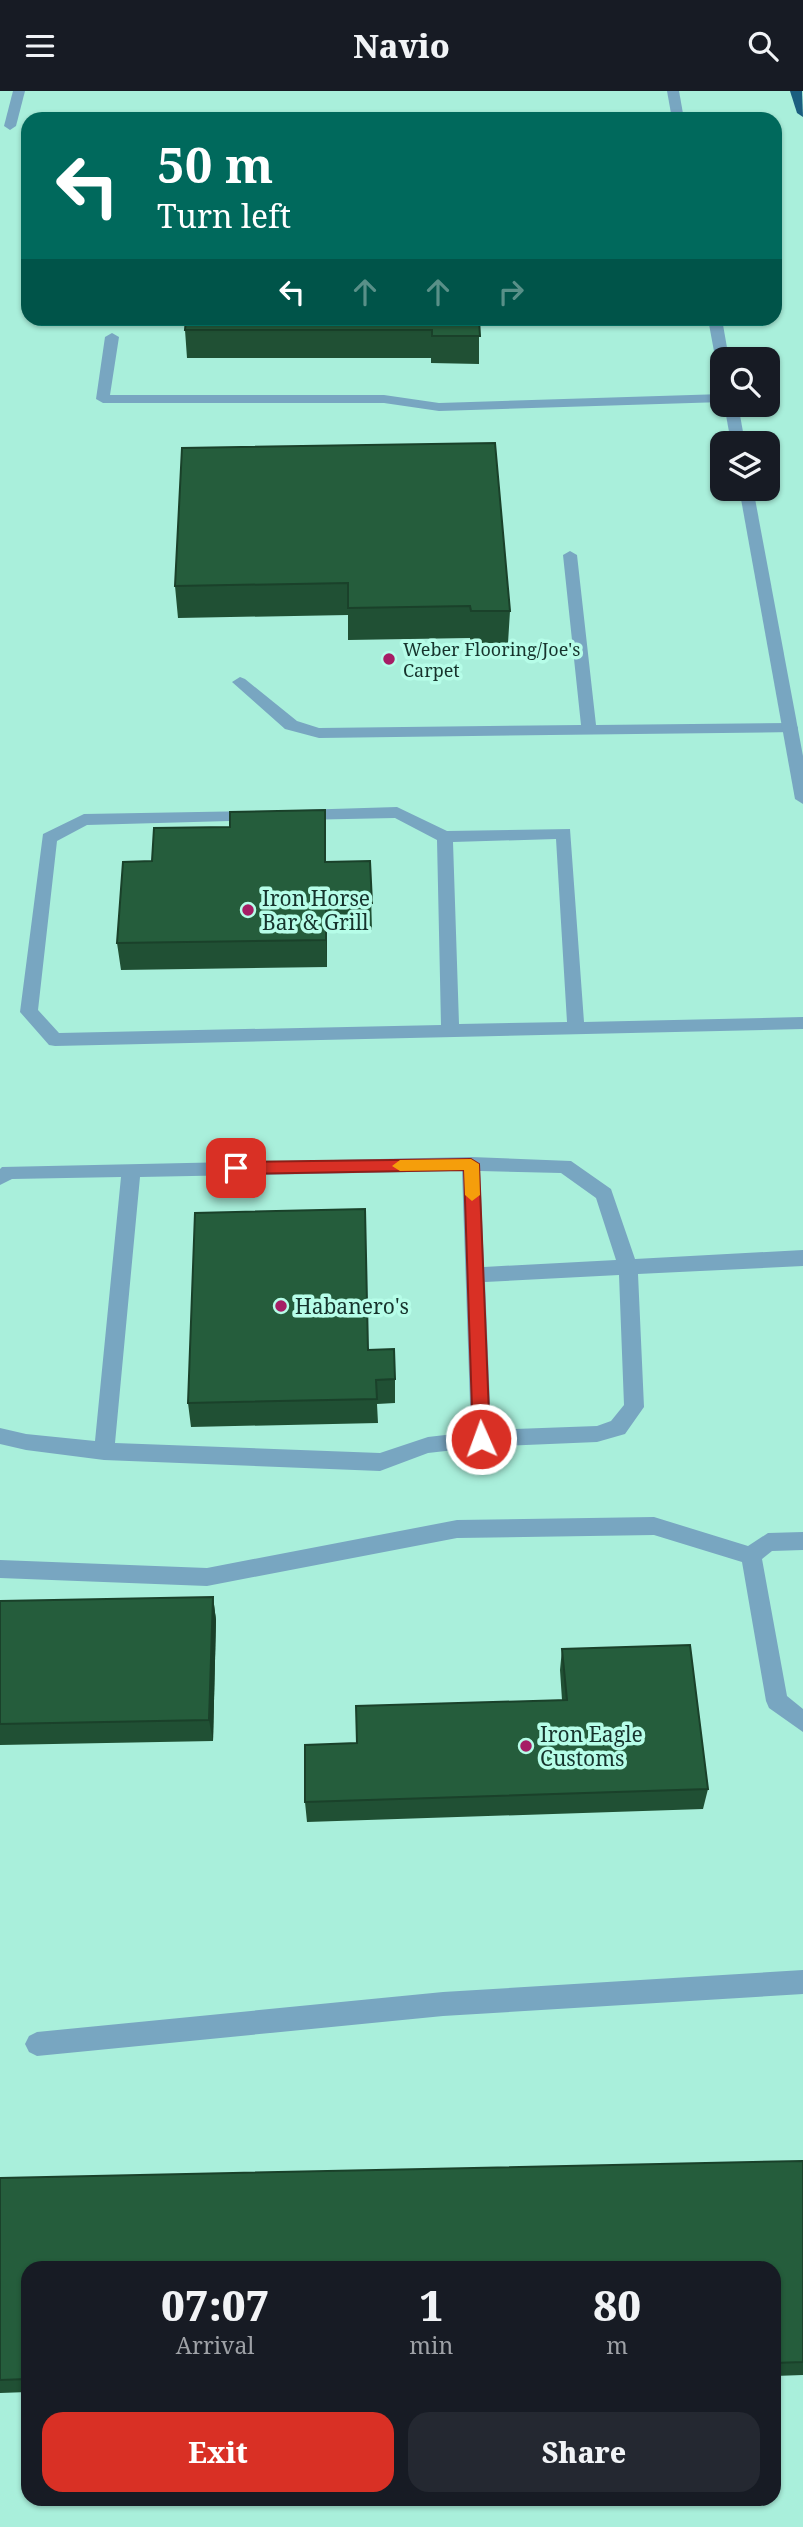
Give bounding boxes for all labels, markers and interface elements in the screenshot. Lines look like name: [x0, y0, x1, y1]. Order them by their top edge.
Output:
text: Navio: [353, 24, 450, 67]
icon: menu: [21, 27, 59, 65]
icon: search: [744, 27, 782, 65]
text: 50 m: [157, 131, 273, 197]
icon: left: [42, 140, 133, 231]
text: Turn left: [157, 194, 291, 237]
icon: left: [273, 273, 311, 311]
icon: ahead: [346, 273, 384, 311]
icon: ahead: [419, 273, 457, 311]
icon: right: [492, 273, 530, 311]
map controls: [710, 347, 780, 501]
button: search: [710, 347, 780, 417]
button: layers: [710, 431, 780, 501]
place label: Weber Flooring/Joe's Carpet: [403, 637, 580, 682]
marker: Weber Flooring/Joe's Carpet: [381, 651, 397, 667]
place label: Iron Horse Bar & Grill: [262, 884, 370, 936]
marker: Iron Horse Bar & Grill: [240, 902, 256, 918]
pin: [206, 1138, 266, 1198]
icon: arrive: [217, 1149, 255, 1187]
place label: Habanero's: [295, 1292, 409, 1320]
marker: Habanero's: [273, 1298, 289, 1314]
position arrow: [444, 1402, 518, 1476]
place label: Iron Eagle Customs: [540, 1720, 643, 1772]
marker: Iron Eagle Customs: [518, 1738, 534, 1754]
text: 07:07: [161, 2276, 269, 2333]
text: 1: [419, 2276, 443, 2333]
text: 80: [593, 2276, 641, 2333]
text: Arrival: [176, 2329, 255, 2361]
text: min: [409, 2329, 453, 2361]
text: m: [606, 2329, 628, 2361]
button: Exit: [42, 2412, 394, 2492]
button: Share: [408, 2412, 760, 2492]

